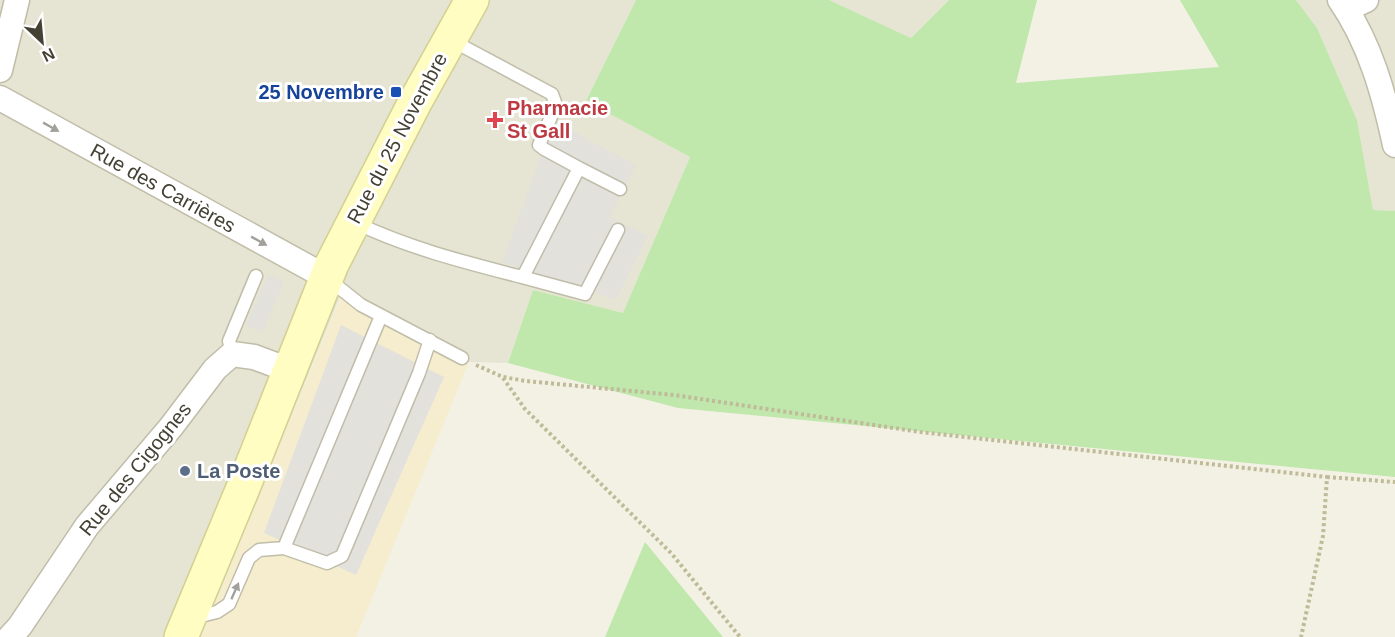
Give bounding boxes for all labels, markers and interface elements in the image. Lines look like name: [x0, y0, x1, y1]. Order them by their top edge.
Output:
north arrow: [12, 12, 72, 72]
text: N: [39, 45, 57, 65]
street label: Rue du 25 Novembre: [343, 49, 451, 227]
place label: 25 Novembre: [258, 81, 384, 103]
marker: 25 Novembre: [389, 85, 403, 99]
place label: Pharmacie St Gall: [507, 97, 608, 142]
marker: Pharmacie St Gall: [488, 113, 502, 127]
one-way arrow: [43, 122, 60, 132]
street label: Rue des Carrières: [87, 139, 239, 237]
one-way arrow: [251, 236, 268, 246]
street label: Rue des Cigognes: [75, 398, 195, 540]
place label: La Poste: [197, 460, 280, 482]
marker: La Poste: [178, 464, 192, 478]
one-way arrow: [230, 582, 239, 599]

